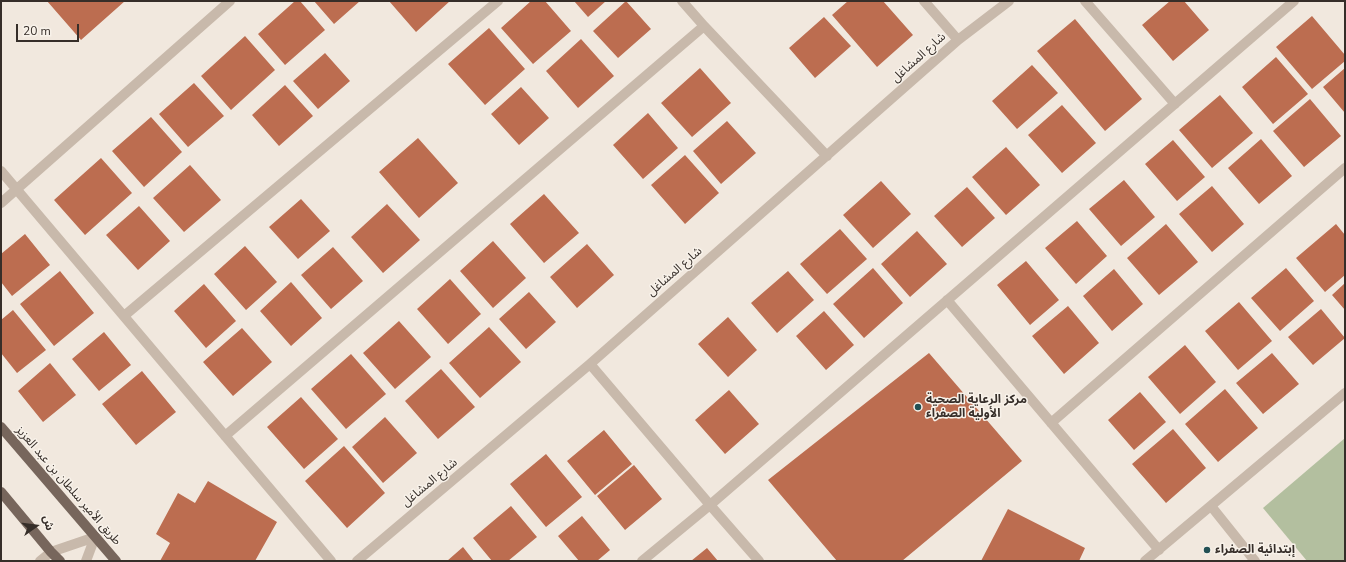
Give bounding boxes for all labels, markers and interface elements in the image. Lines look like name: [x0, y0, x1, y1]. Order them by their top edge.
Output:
scale bar: [18, 16, 81, 42]
text: 20 m: [23, 23, 51, 39]
street label: شارع المشاغل: [889, 30, 949, 86]
street label: شارع المشاغل: [645, 244, 705, 300]
place label: مركز الرعاية الصحية الأولية الصفراء: [926, 393, 1027, 421]
marker: مركز الرعاية الصحية الأولية الصفراء: [913, 402, 923, 412]
street label: طريق الأمير سلطان بن عبد العزيز: [12, 423, 124, 549]
street label: شارع المشاغل: [399, 456, 461, 510]
north arrow: [16, 506, 56, 546]
text: ش: [39, 514, 57, 532]
place label: إبتدائية الصفراء: [1215, 543, 1295, 557]
marker: إبتدائية الصفراء: [1202, 545, 1212, 555]

